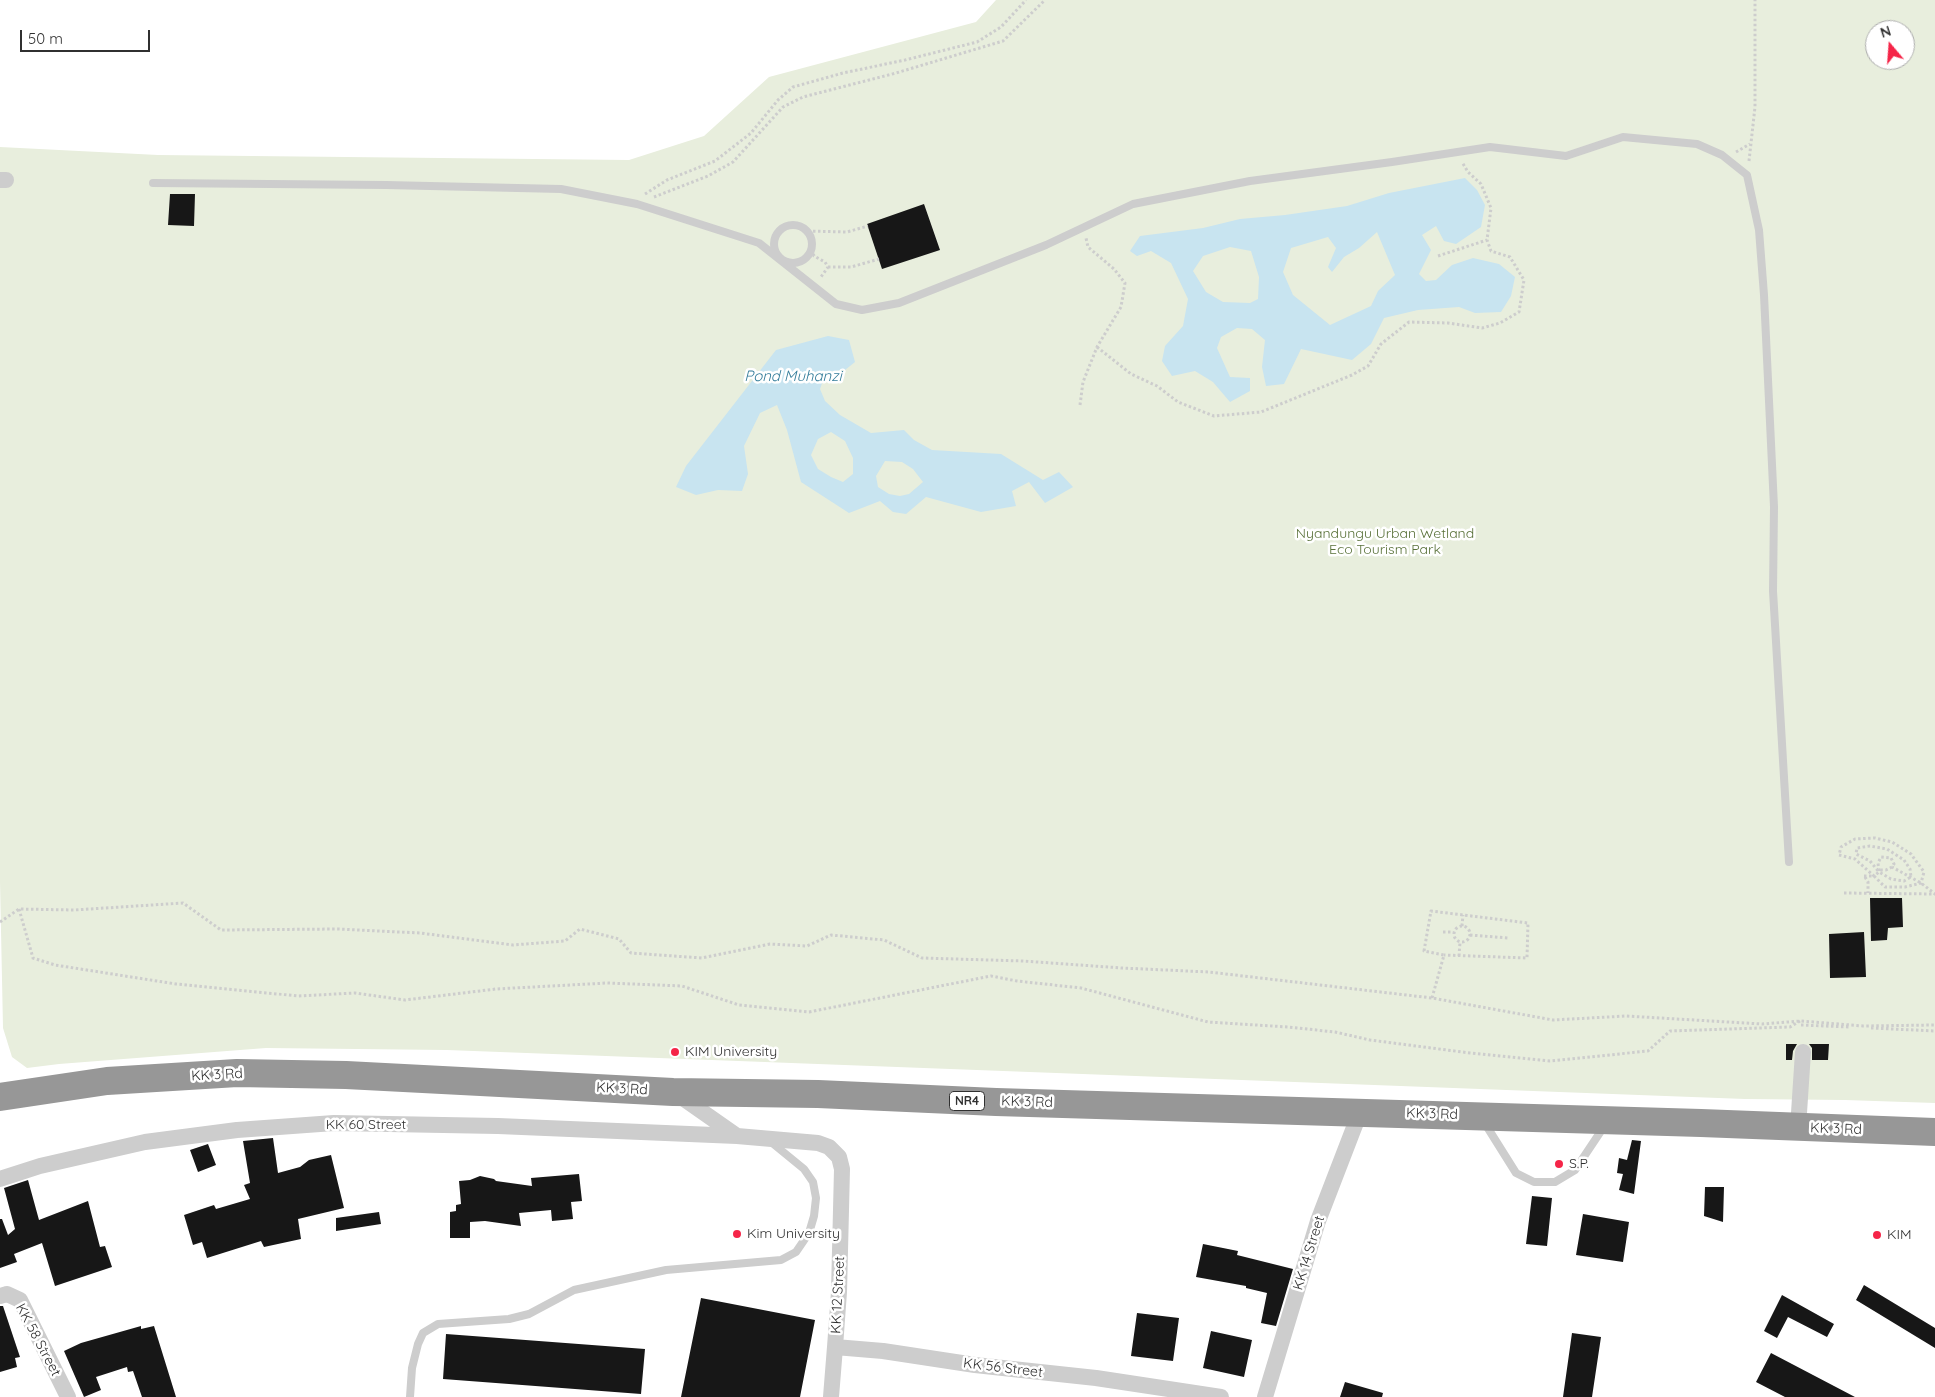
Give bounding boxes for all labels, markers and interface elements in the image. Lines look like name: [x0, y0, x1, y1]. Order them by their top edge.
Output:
scale bar: [22, 20, 152, 52]
north arrow: [1865, 20, 1915, 70]
text: N: [1878, 22, 1893, 42]
text: 50 m: [28, 29, 63, 48]
water label: Pond Muhanzi: [744, 367, 842, 385]
park label: Nyandungu Urban Wetland Eco Tourism Park: [1296, 526, 1474, 558]
place label: KIM University: [685, 1044, 777, 1060]
marker: KIM University: [669, 1046, 681, 1058]
street label: KK 3 Rd: [191, 1065, 243, 1085]
street label: KK 3 Rd: [596, 1079, 648, 1099]
road number: NR4: [950, 1092, 984, 1110]
street label: KK 3 Rd: [1001, 1093, 1053, 1111]
street label: KK 3 Rd: [1406, 1105, 1458, 1123]
street label: KK 60 Street: [326, 1117, 406, 1133]
street label: KK 3 Rd: [1810, 1120, 1862, 1138]
place label: S.P.: [1569, 1156, 1589, 1172]
marker: S.P.: [1553, 1158, 1565, 1170]
street label: KK 14 Street: [1290, 1214, 1328, 1292]
place label: Kim University: [747, 1226, 840, 1242]
place label: KIM: [1887, 1227, 1912, 1243]
marker: Kim University: [731, 1228, 743, 1240]
marker: KIM: [1871, 1229, 1883, 1241]
street label: KK 12 Street: [828, 1256, 848, 1334]
street label: KK 58 Street: [12, 1301, 64, 1379]
street label: KK 56 Street: [962, 1355, 1044, 1381]

